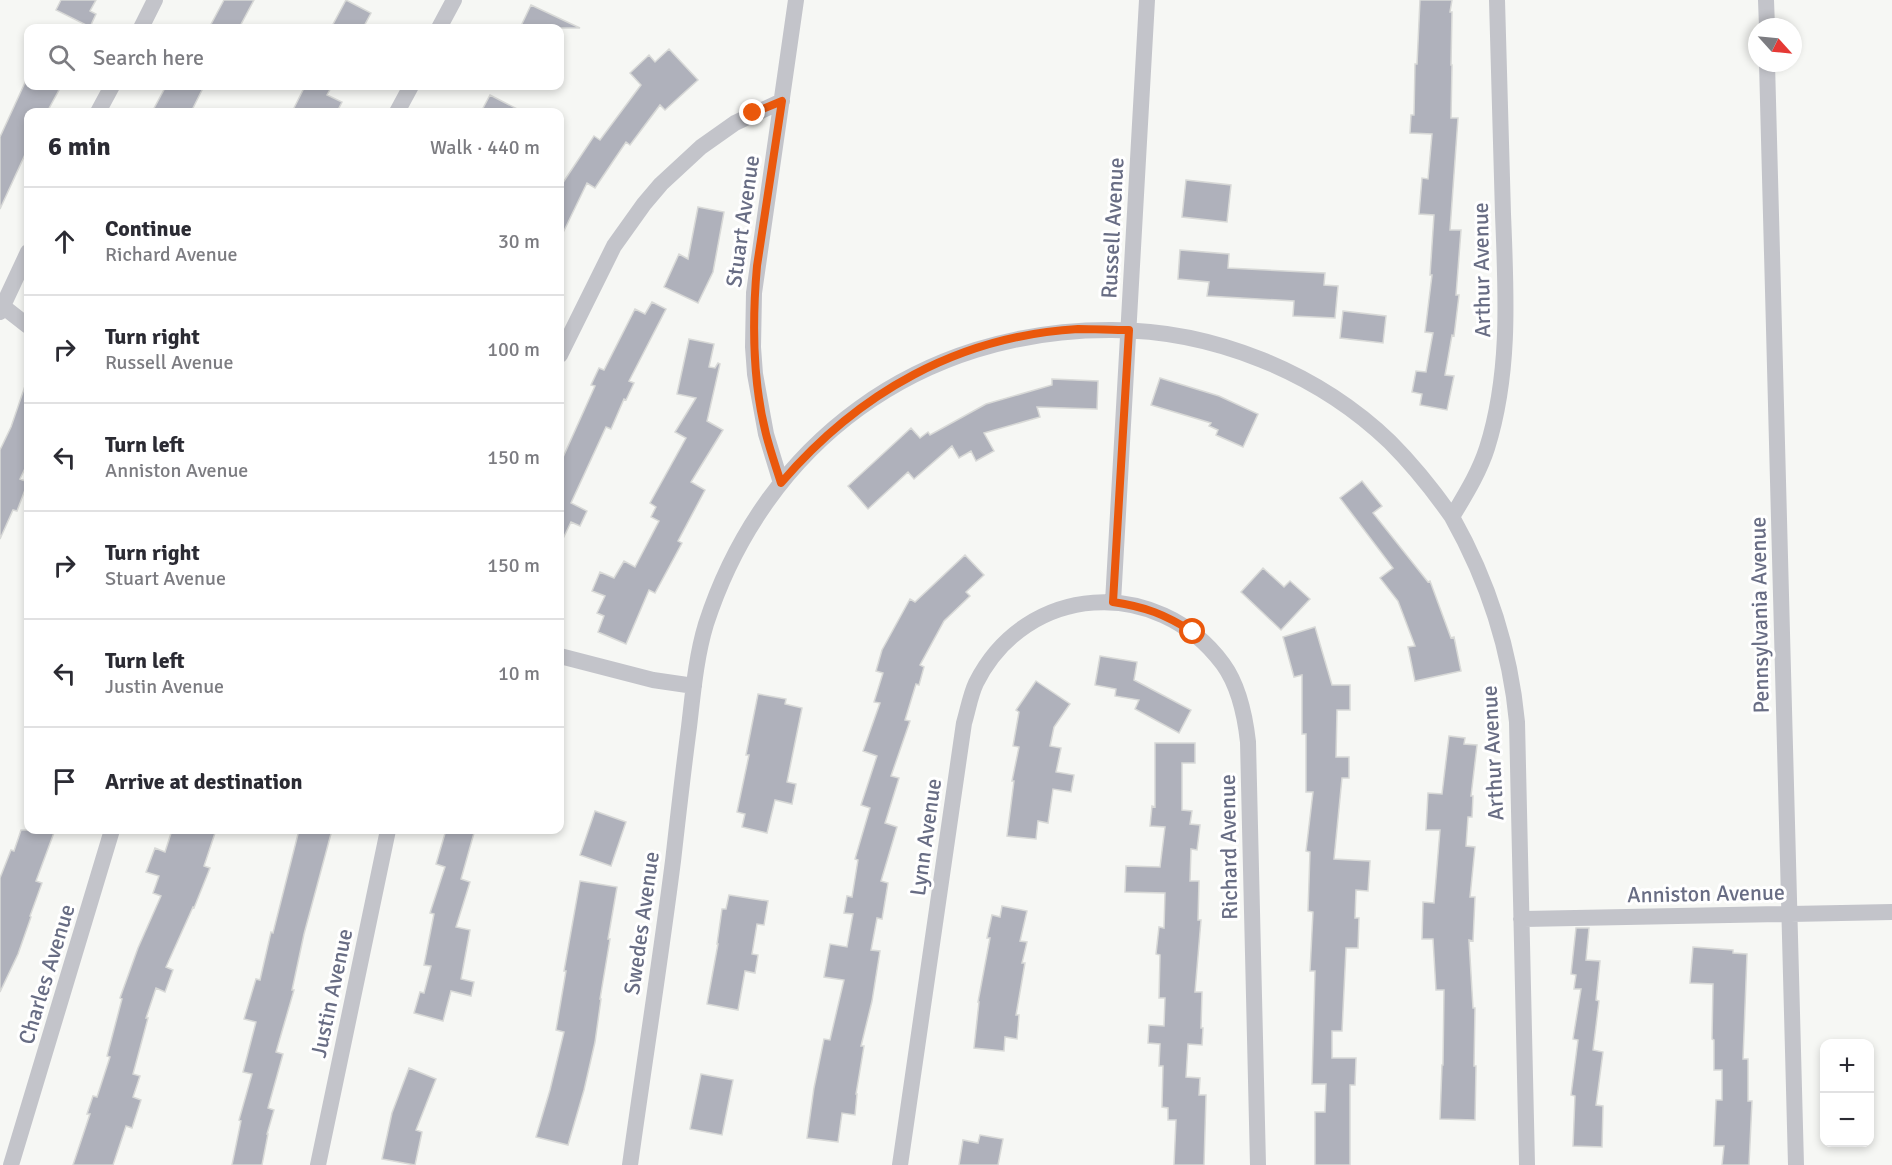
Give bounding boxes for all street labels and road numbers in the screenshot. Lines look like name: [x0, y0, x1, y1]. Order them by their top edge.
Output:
street label: Stuart Avenue: [720, 153, 765, 289]
street label: Russell Avenue: [1095, 157, 1130, 299]
street label: Arthur Avenue: [1467, 202, 1496, 338]
street label: Pennsylvania Avenue: [1744, 516, 1775, 714]
street label: Arthur Avenue: [1475, 685, 1510, 821]
street label: Richard Avenue: [1214, 774, 1243, 920]
street label: Lynn Avenue: [904, 777, 947, 898]
street label: Swedes Avenue: [618, 850, 665, 996]
street label: Anniston Avenue: [1627, 879, 1785, 908]
street label: Charles Avenue: [12, 901, 81, 1047]
street label: Justin Avenue: [305, 926, 358, 1060]

